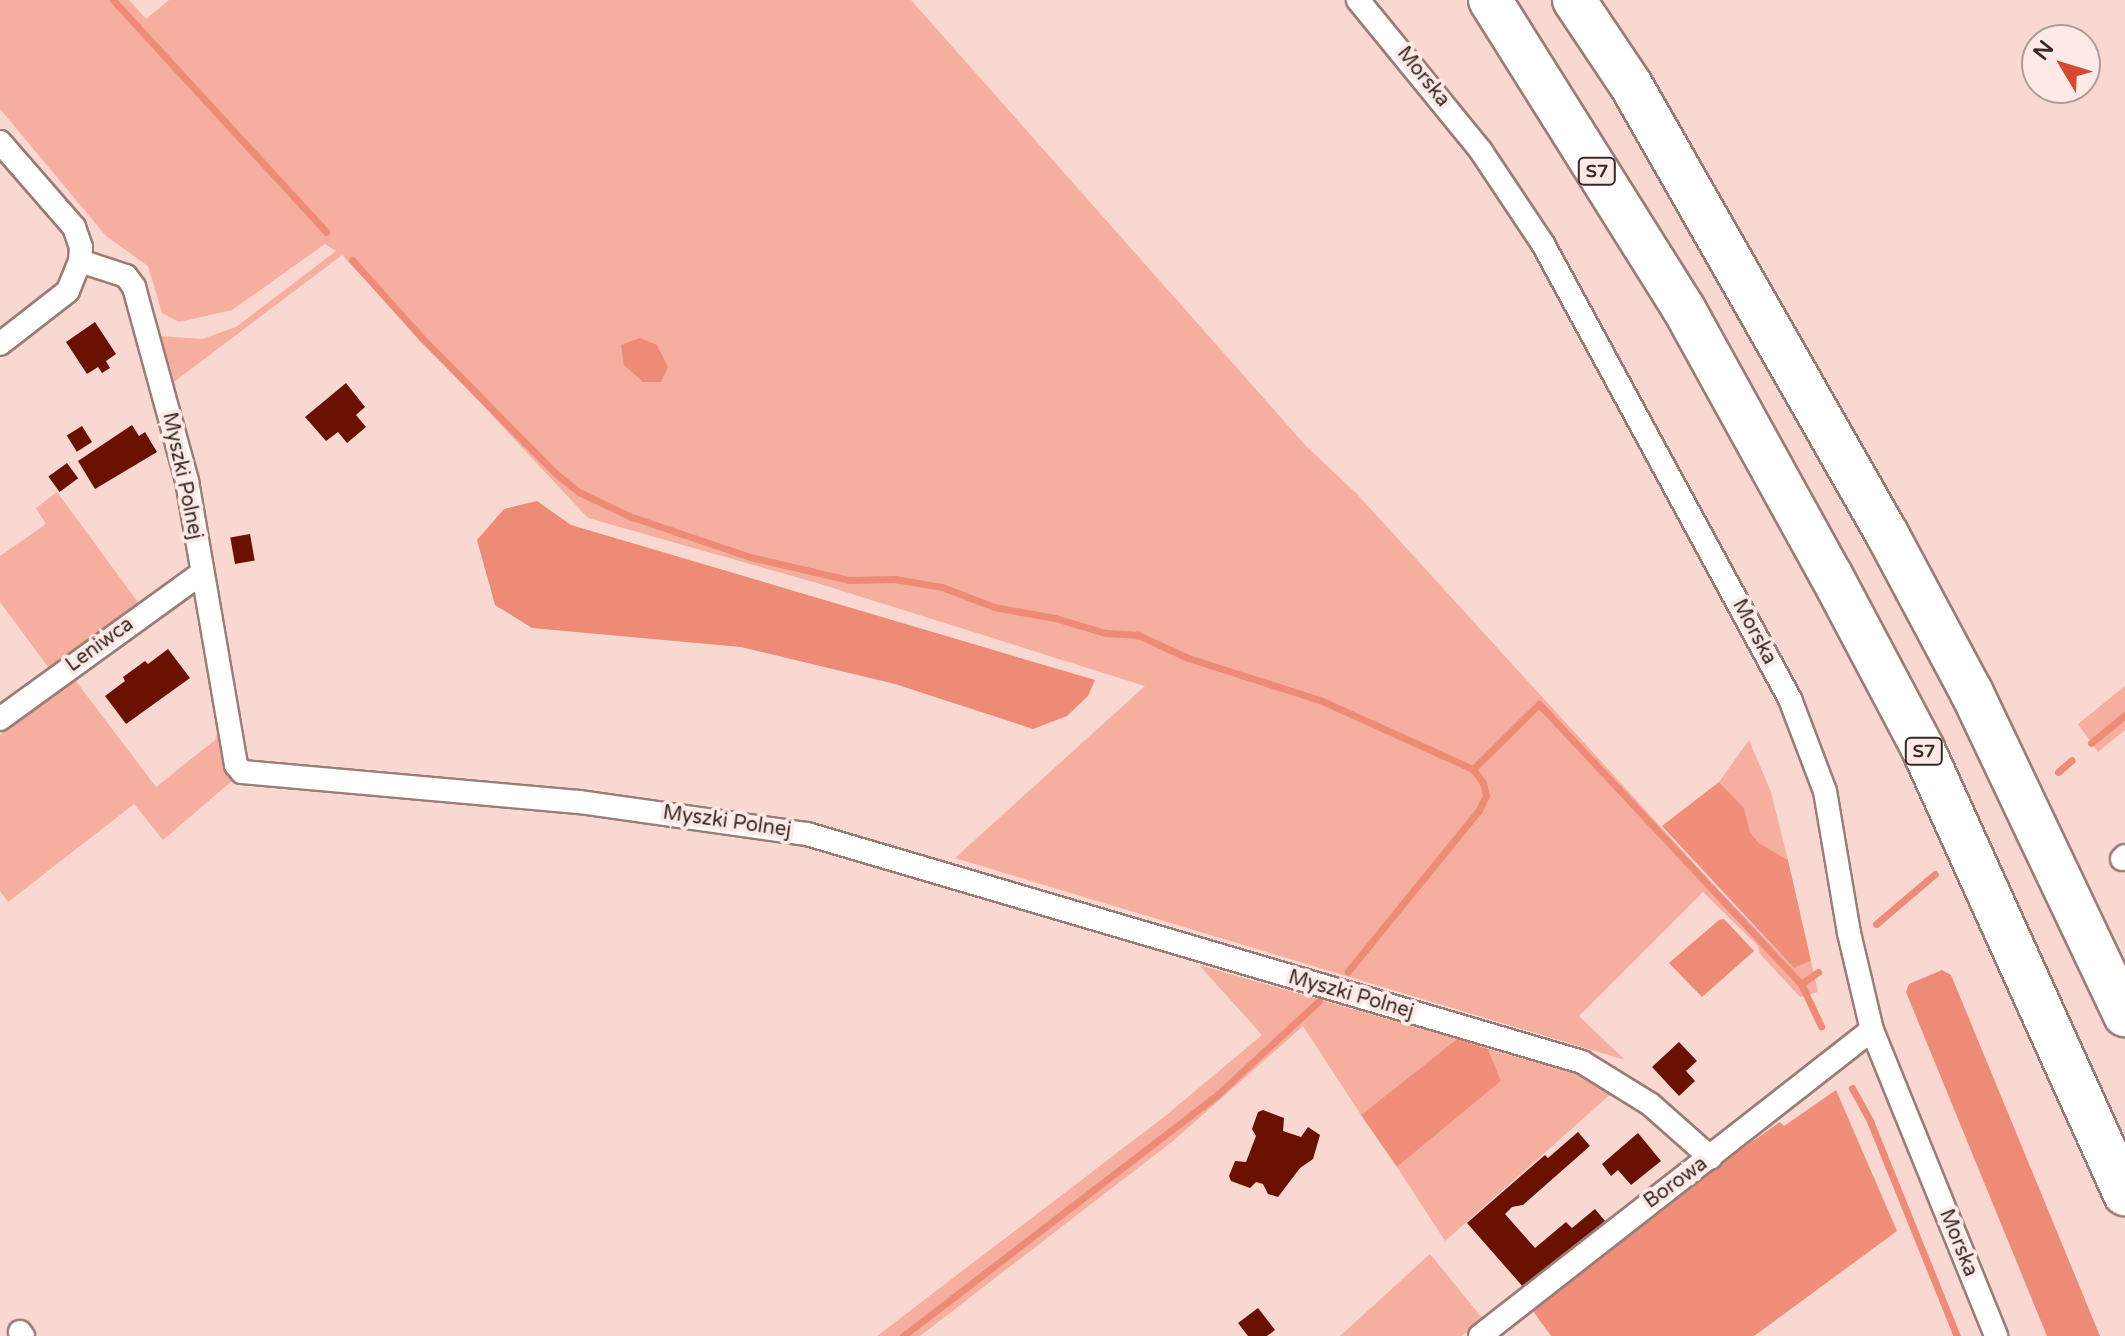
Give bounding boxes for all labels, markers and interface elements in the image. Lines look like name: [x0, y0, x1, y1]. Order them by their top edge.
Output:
north arrow: [2021, 24, 2101, 104]
text: N: [2028, 35, 2059, 65]
street label: Morska: [1392, 42, 1454, 112]
road number: S7: [1577, 157, 1617, 185]
street label: Myszki Polnej: [157, 410, 207, 542]
street label: Morska: [1727, 595, 1781, 669]
street label: Leniwca: [62, 612, 138, 678]
road number: S7: [1904, 737, 1944, 765]
street label: Myszki Polnej: [661, 801, 793, 843]
street label: Myszki Polnej: [1285, 966, 1417, 1024]
street label: Borowa: [1640, 1152, 1712, 1214]
street label: Morska: [1934, 1206, 1982, 1280]

